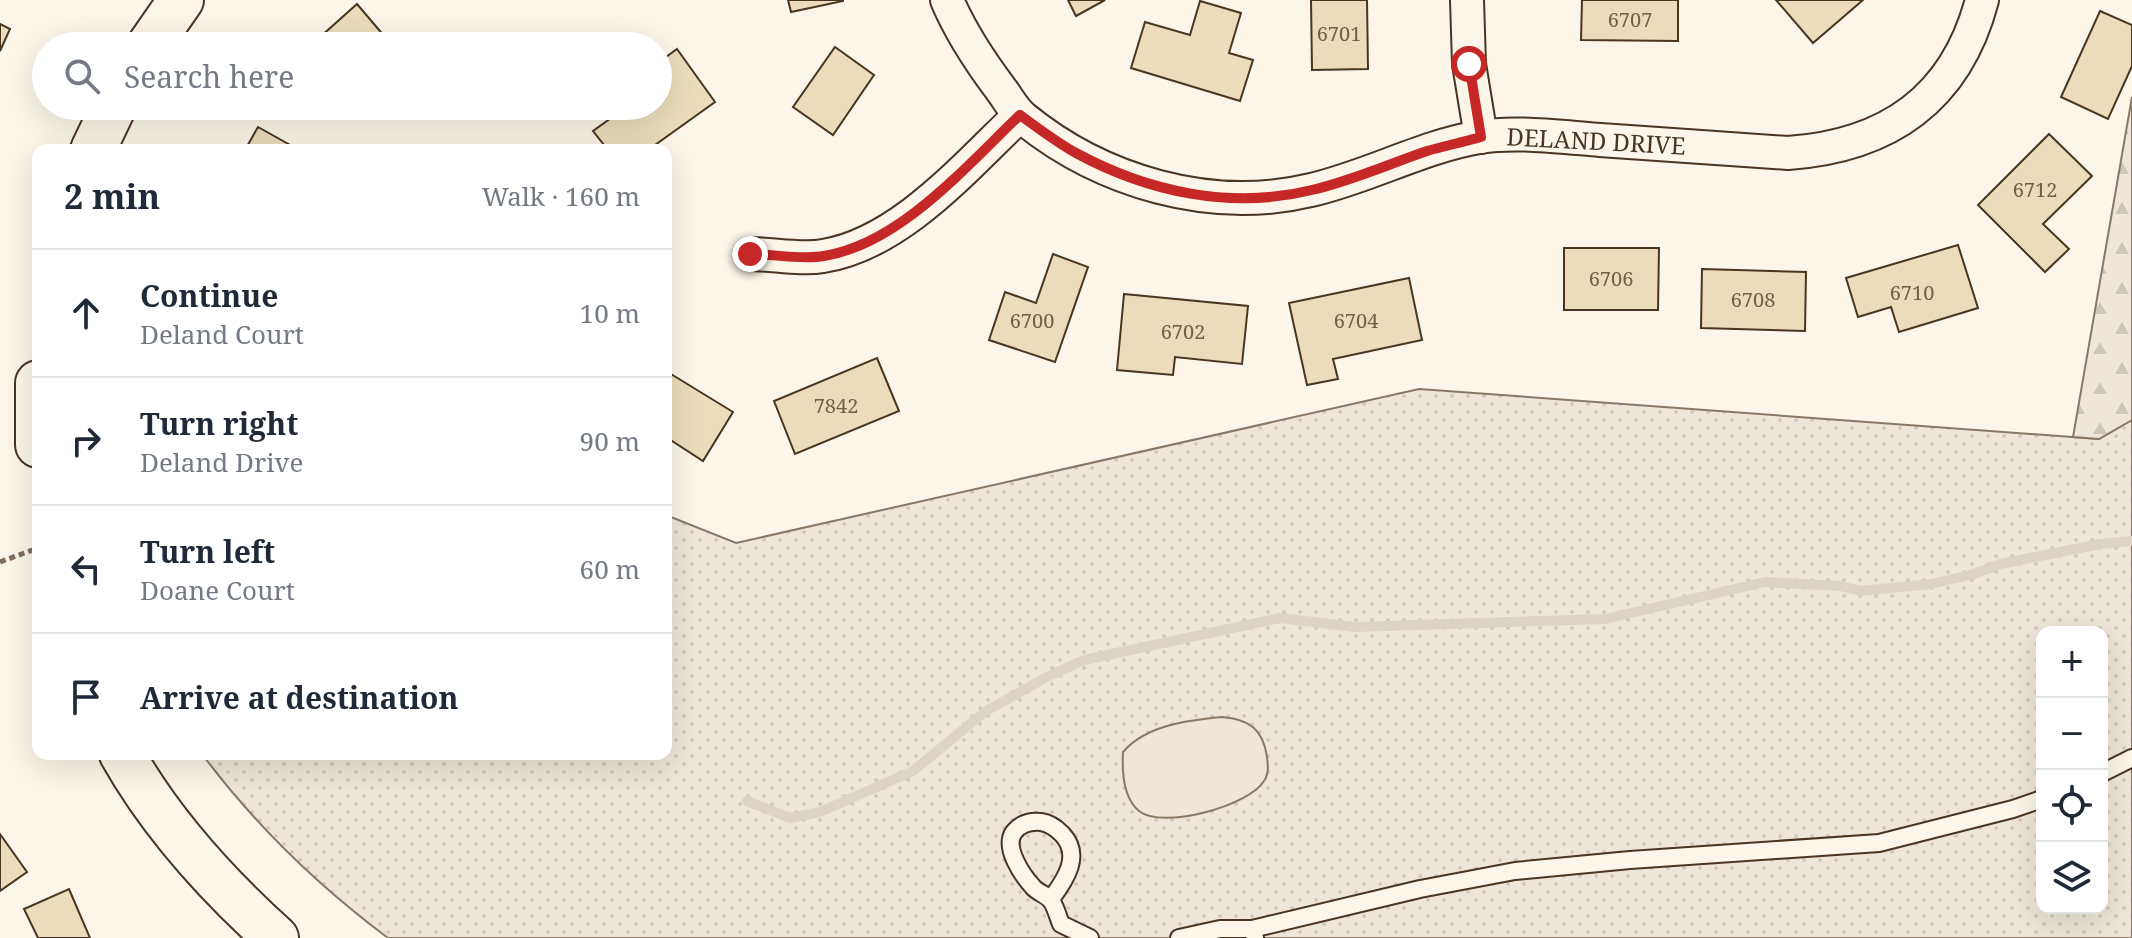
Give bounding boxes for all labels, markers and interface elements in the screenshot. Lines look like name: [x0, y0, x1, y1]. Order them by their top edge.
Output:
house number: 6707: [1608, 6, 1652, 33]
house number: 6701: [1317, 20, 1361, 47]
search box: [32, 32, 672, 120]
route start: [1451, 46, 1487, 82]
icon: search: [60, 54, 104, 98]
text: Search here: [124, 56, 294, 97]
street label: DELAND DRIVE: [1506, 119, 1687, 162]
text: 2 min: [64, 173, 160, 219]
house number: 6712: [2013, 176, 2057, 203]
text: Walk · 160 m: [482, 178, 640, 214]
route end: [732, 236, 768, 272]
house number: 6706: [1589, 265, 1633, 292]
text: Continue: [140, 275, 278, 316]
house number: 6710: [1890, 279, 1934, 306]
house number: 6708: [1731, 286, 1775, 313]
icon: ahead: [64, 291, 108, 335]
text: 10 m: [580, 295, 640, 331]
house number: 6700: [1010, 307, 1054, 334]
house number: 6704: [1334, 307, 1378, 334]
text: Deland Court: [140, 316, 304, 352]
house number: 6702: [1161, 318, 1205, 345]
house number: 7842: [814, 392, 858, 419]
text: Turn right: [140, 403, 298, 444]
icon: right: [64, 419, 108, 463]
text: 90 m: [580, 423, 640, 459]
text: Deland Drive: [140, 444, 303, 480]
text: Turn left: [140, 531, 275, 572]
icon: left: [64, 547, 108, 591]
text: 60 m: [580, 551, 640, 587]
text: Doane Court: [140, 572, 295, 608]
map controls: [2036, 626, 2108, 914]
button: +: [2036, 626, 2108, 698]
icon: arrive: [64, 675, 108, 719]
text: Arrive at destination: [140, 677, 459, 718]
button: −: [2036, 698, 2108, 770]
button: locate: [2036, 770, 2108, 842]
button: layers: [2036, 842, 2108, 914]

